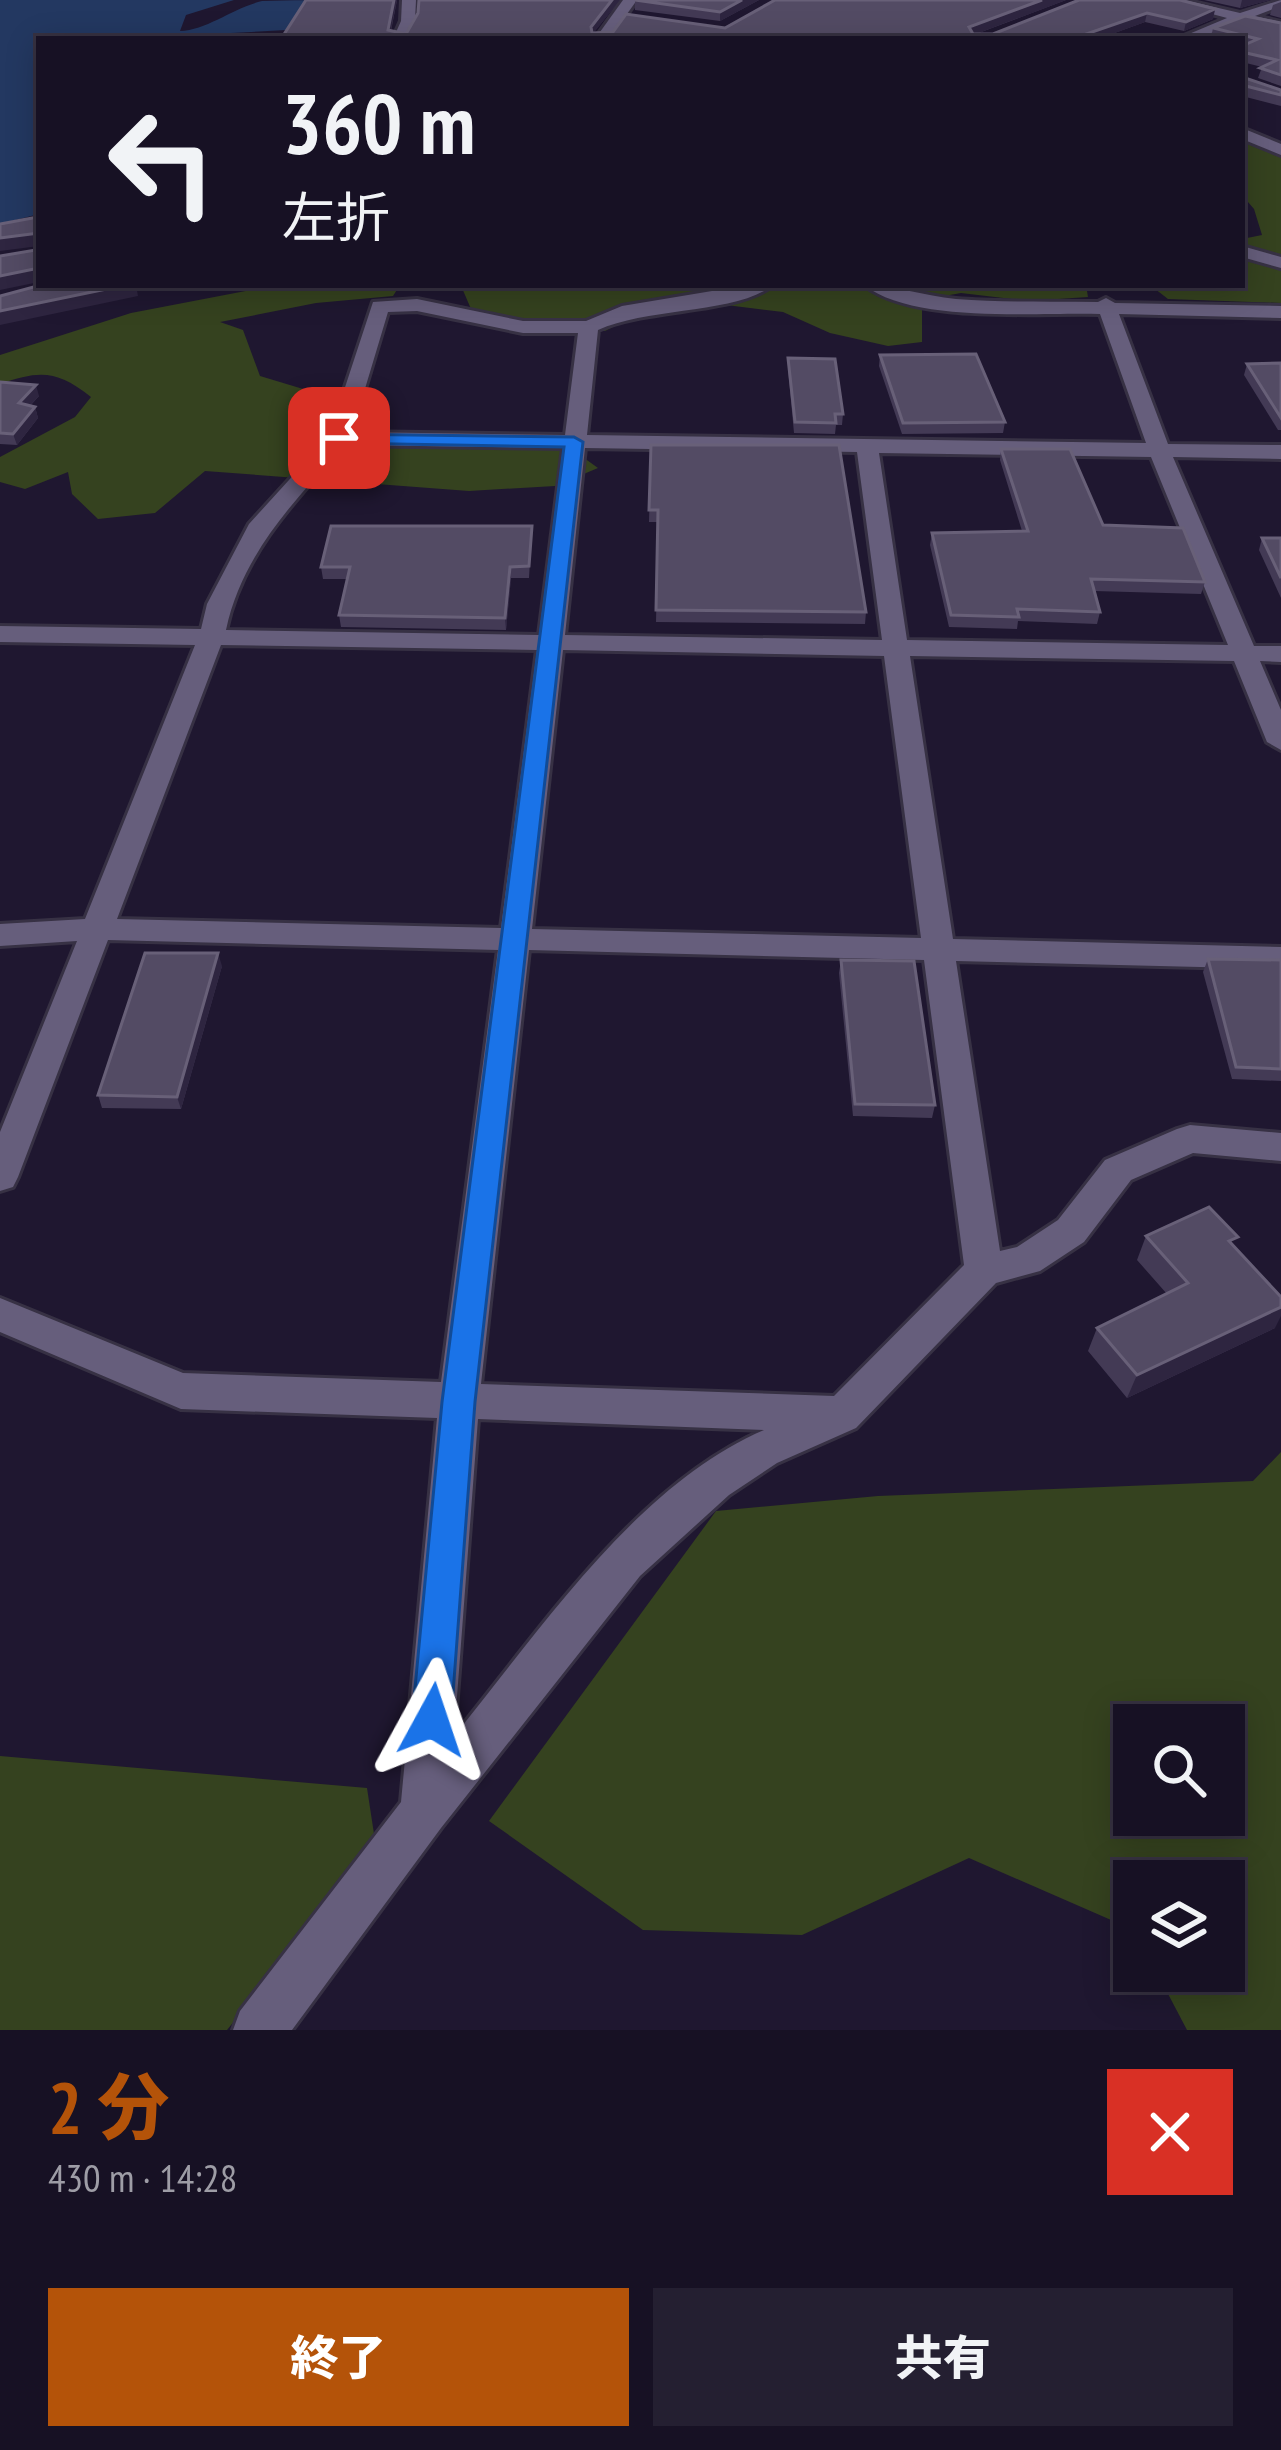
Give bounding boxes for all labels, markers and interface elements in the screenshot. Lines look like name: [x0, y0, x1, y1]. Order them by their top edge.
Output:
text: 360 m: [282, 68, 475, 177]
icon: left: [84, 84, 240, 240]
text: 左折: [282, 182, 390, 252]
pin: [288, 387, 390, 489]
icon: arrive: [306, 405, 372, 471]
position arrow: [369, 1657, 495, 1783]
map controls: [1113, 1704, 1245, 1992]
button: search: [1113, 1704, 1245, 1836]
button: layers: [1113, 1860, 1245, 1992]
text: 2 分: [48, 2060, 169, 2153]
button: close: [1107, 2069, 1233, 2195]
text: 430 m · 14:28: [48, 2152, 237, 2203]
button: 終了: [48, 2288, 629, 2426]
button: 共有: [653, 2288, 1233, 2426]

